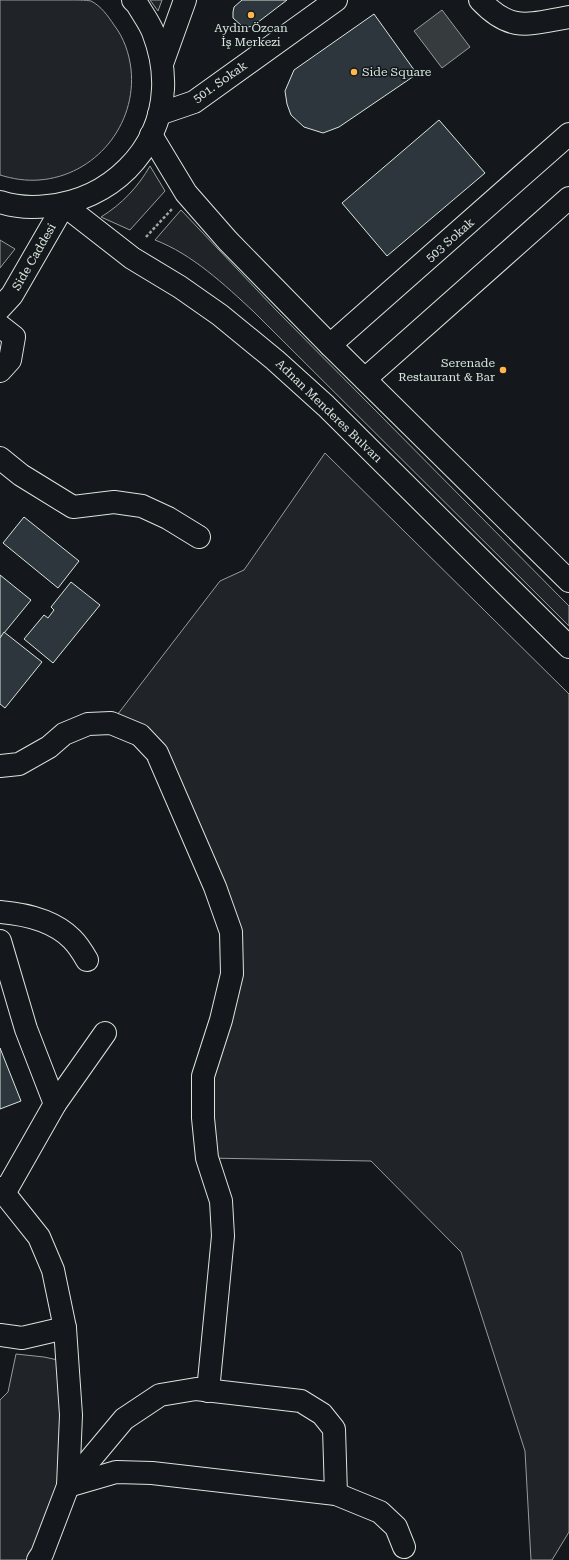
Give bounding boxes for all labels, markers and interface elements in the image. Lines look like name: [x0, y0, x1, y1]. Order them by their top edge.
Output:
marker: Aydın Özcan İş Merkezi: [246, 10, 256, 20]
place label: Aydın Özcan İş Merkezi: [214, 21, 288, 49]
street label: 501. Sokak: [190, 58, 250, 106]
place label: Side Square: [362, 65, 432, 79]
marker: Side Square: [349, 67, 359, 77]
street label: 503 Sokak: [423, 215, 477, 265]
street label: Side Caddesi: [9, 221, 59, 293]
place label: Serenade Restaurant & Bar: [398, 356, 495, 384]
street label: Adnan Menderes Bulvarı: [273, 357, 385, 466]
marker: Serenade Restaurant & Bar: [498, 365, 508, 375]

